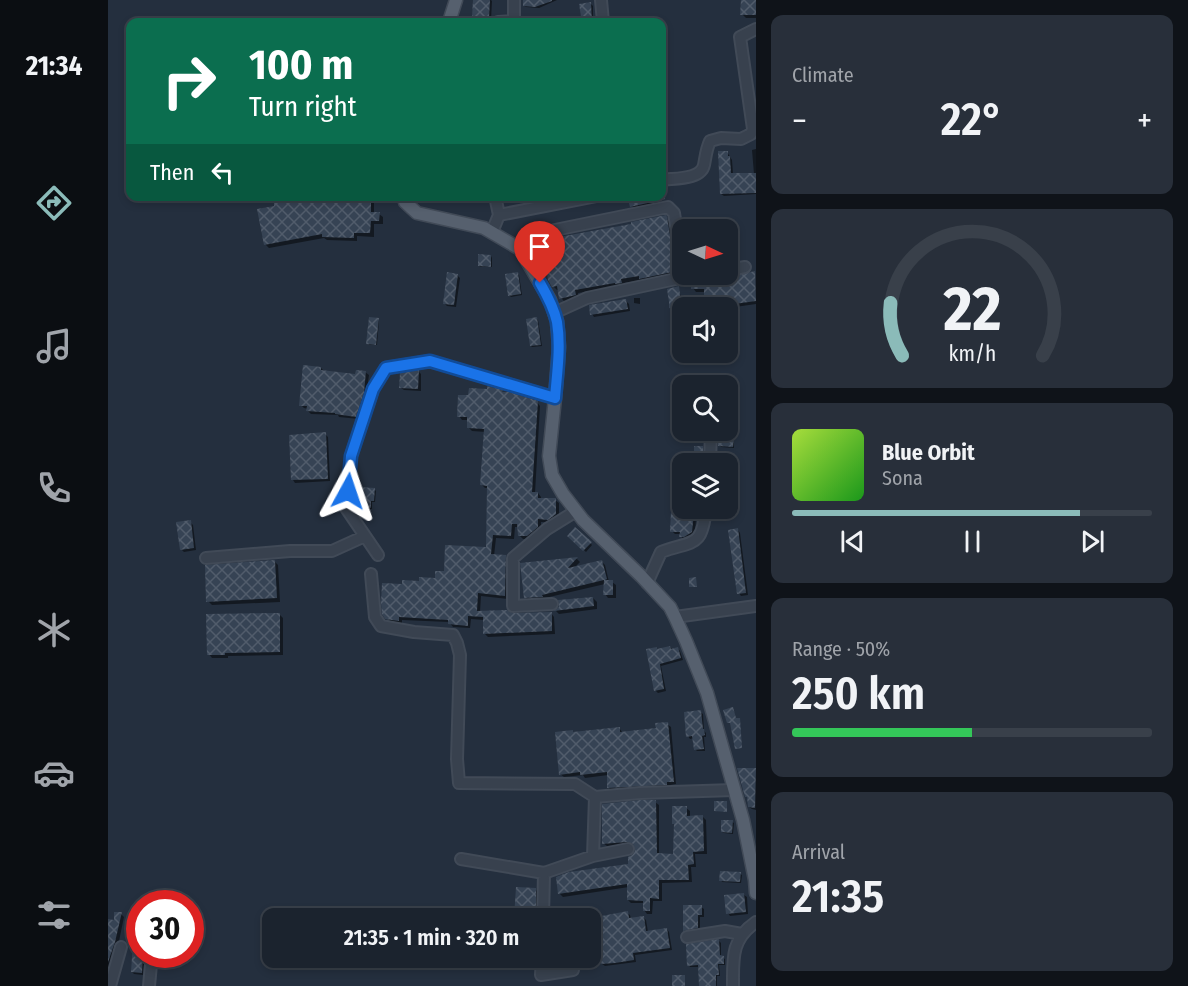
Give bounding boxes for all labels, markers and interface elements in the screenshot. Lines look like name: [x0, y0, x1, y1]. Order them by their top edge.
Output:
text: 100 m: [249, 40, 353, 90]
icon: right: [150, 42, 228, 120]
text: 21:34: [26, 50, 82, 82]
text: Climate: [792, 63, 854, 87]
text: Turn right: [249, 91, 357, 123]
text: 22°: [941, 93, 1003, 147]
text: −: [792, 101, 807, 141]
text: +: [1137, 101, 1152, 141]
icon: left: [206, 156, 239, 189]
text: Then: [150, 159, 194, 186]
icon: directions: [33, 182, 75, 224]
north arrow: [672, 219, 738, 285]
map controls: [672, 219, 738, 519]
pin: [514, 221, 565, 283]
icon: arrive: [523, 230, 556, 263]
text: 22: [942, 272, 1001, 347]
button: sound: [672, 297, 738, 363]
icon: music: [33, 325, 75, 367]
text: km/h: [948, 341, 996, 367]
button: search: [672, 375, 738, 441]
text: Blue Orbit: [882, 439, 975, 466]
button: layers: [672, 453, 738, 519]
position arrow: [316, 459, 380, 523]
text: Sona: [882, 466, 923, 490]
icon: phone: [33, 467, 75, 509]
icon: previous: [836, 525, 869, 558]
icon: pause: [956, 525, 989, 558]
icon: next: [1076, 525, 1109, 558]
icon: climate: [33, 609, 75, 651]
text: Range · 50%: [792, 637, 890, 661]
text: 250 km: [792, 667, 925, 721]
icon: car: [33, 752, 75, 794]
text: Arrival: [792, 840, 845, 864]
text: 21:35: [792, 870, 884, 924]
speed limit sign: 30: [126, 890, 204, 968]
icon: filters: [33, 894, 75, 936]
text: 21:35 · 1 min · 320 m: [344, 924, 519, 951]

